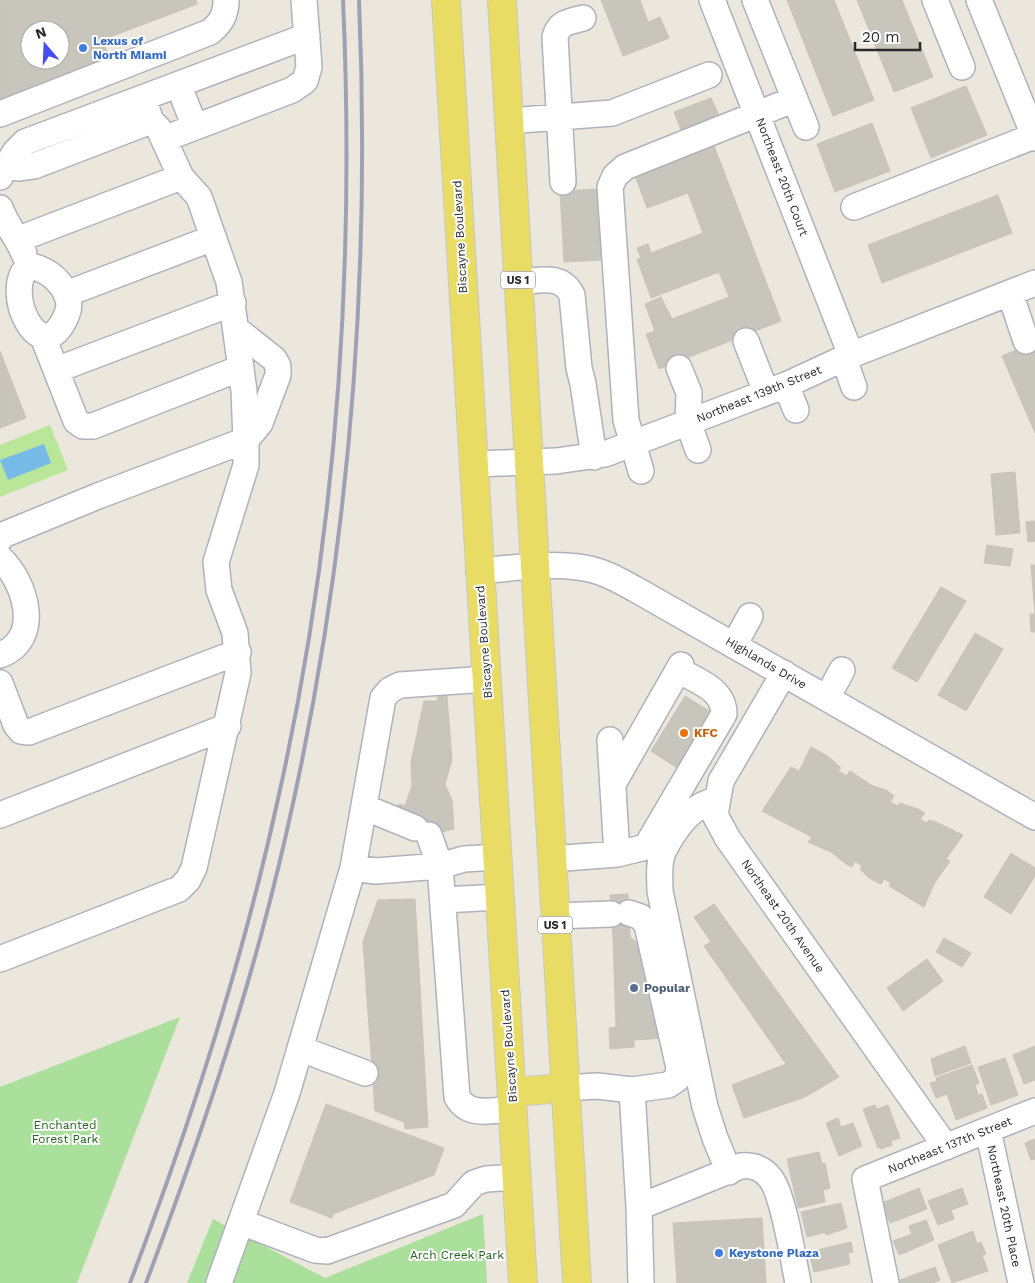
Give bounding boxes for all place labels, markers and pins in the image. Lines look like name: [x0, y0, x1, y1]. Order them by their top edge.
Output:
place label: Lexus of North Miami: [93, 34, 166, 62]
marker: Lexus of North Miami: [77, 42, 89, 54]
place label: KFC: [694, 726, 718, 740]
marker: KFC: [678, 727, 690, 739]
place label: Popular: [644, 981, 691, 995]
marker: Popular: [628, 982, 640, 994]
place label: Keystone Plaza: [729, 1246, 819, 1260]
marker: Keystone Plaza: [713, 1247, 725, 1259]

